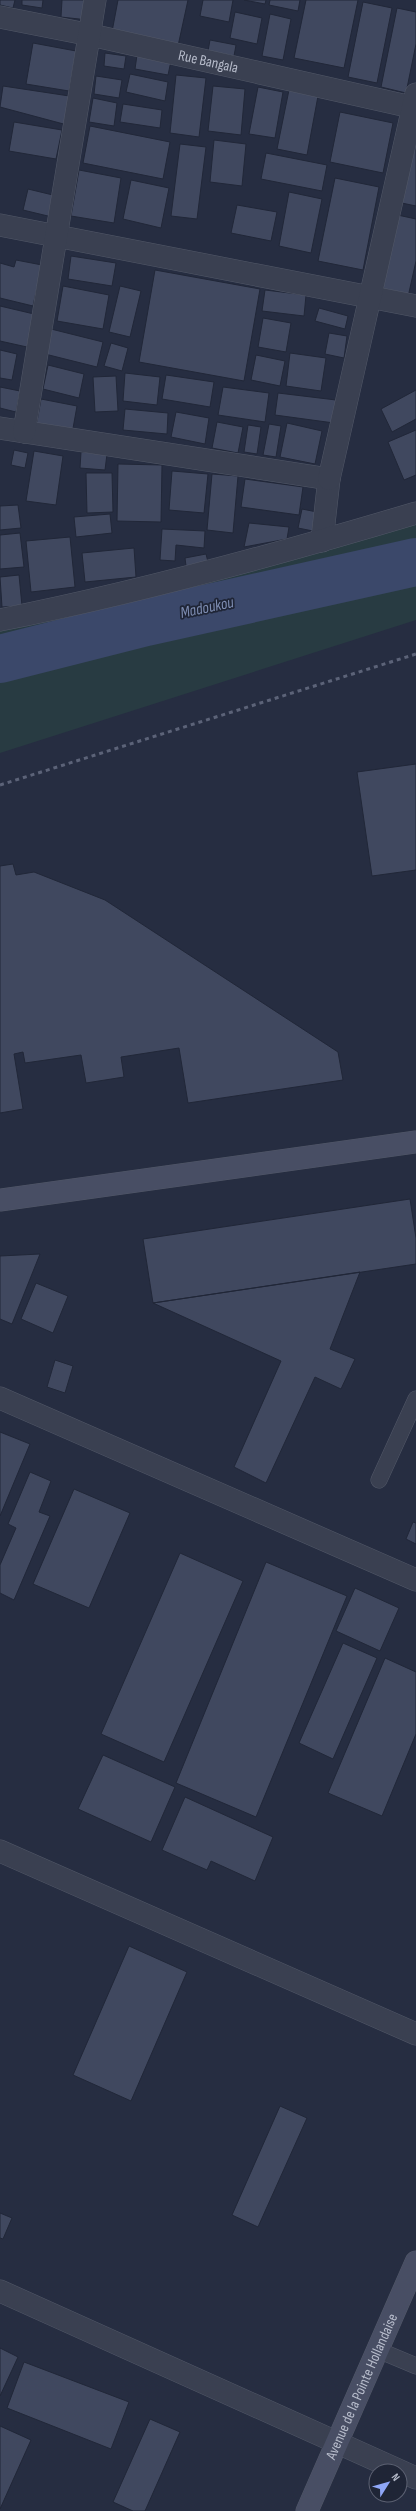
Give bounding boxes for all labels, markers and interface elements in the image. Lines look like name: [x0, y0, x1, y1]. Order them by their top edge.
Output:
street label: Rue Bangala: [177, 45, 240, 77]
water label: Madoukou: [179, 593, 236, 623]
street label: Avenue de la Pointe Hollandaise: [321, 2310, 402, 2463]
north arrow: [368, 2463, 408, 2503]
text: N: [389, 2471, 403, 2484]

